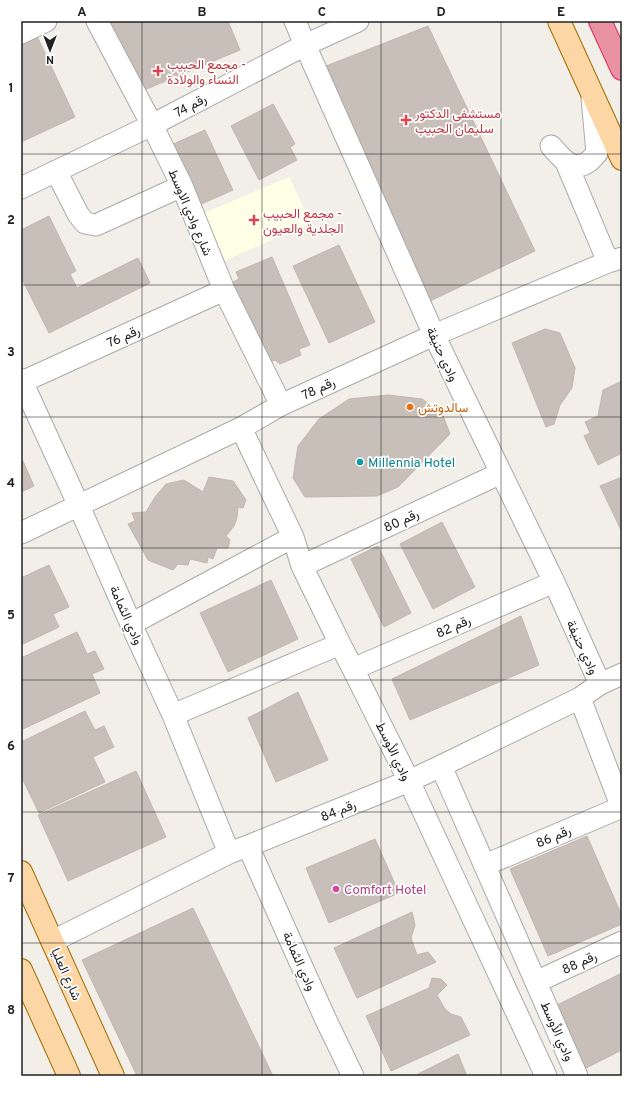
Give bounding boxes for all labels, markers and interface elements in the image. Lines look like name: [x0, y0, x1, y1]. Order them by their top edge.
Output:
text: A: [77, 5, 87, 21]
text: B: [198, 5, 207, 21]
text: C: [318, 5, 326, 21]
text: D: [436, 5, 446, 21]
text: E: [557, 5, 565, 21]
north arrow: [30, 30, 70, 70]
text: N: [46, 52, 54, 66]
place label: مجمع الحبيب - النساء والولادة: [167, 58, 246, 89]
marker: مجمع الحبيب - النساء والولادة: [152, 65, 164, 77]
text: 1: [8, 81, 14, 97]
street label: رقم 74: [172, 92, 210, 122]
place label: مستشفى الدكتور سليمان الحبيب: [414, 107, 501, 138]
marker: مستشفى الدكتور سليمان الحبيب: [400, 114, 412, 126]
street label: شارع وادي الاوسط: [163, 167, 215, 259]
place label: مجمع الحبيب - الجلدية والعيون: [263, 207, 344, 238]
text: 2: [7, 213, 15, 229]
marker: مجمع الحبيب - الجلدية والعيون: [248, 214, 260, 226]
street label: رقم 76: [105, 323, 143, 352]
street label: وادي حنيفة: [421, 325, 461, 385]
text: 3: [7, 345, 15, 361]
street label: رقم 78: [300, 375, 338, 404]
place label: سالدوتش: [418, 401, 468, 417]
marker: سالدوتش: [405, 402, 415, 412]
place label: Millennia Hotel: [368, 456, 455, 472]
marker: Millennia Hotel: [355, 457, 365, 467]
text: 4: [7, 476, 15, 492]
street label: رقم 80: [382, 507, 422, 537]
street label: وادي الثمامة: [104, 584, 145, 649]
text: 5: [7, 608, 15, 624]
street label: رقم 82: [434, 613, 474, 643]
street label: وادي حنيفة: [561, 618, 601, 678]
street label: وادي الأوسط: [370, 719, 414, 785]
text: 6: [7, 739, 15, 755]
street label: رقم 84: [319, 798, 359, 826]
street label: رقم 86: [534, 823, 574, 852]
text: 7: [8, 871, 15, 887]
place label: Comfort Hotel: [344, 883, 427, 899]
marker: Comfort Hotel: [331, 884, 341, 894]
street label: وادي الثمامة: [277, 930, 318, 995]
street label: شارع العليا: [47, 946, 84, 1003]
street label: رقم 88: [560, 949, 600, 979]
street label: وادي الأوسط: [535, 999, 577, 1065]
text: 8: [7, 1003, 15, 1019]

